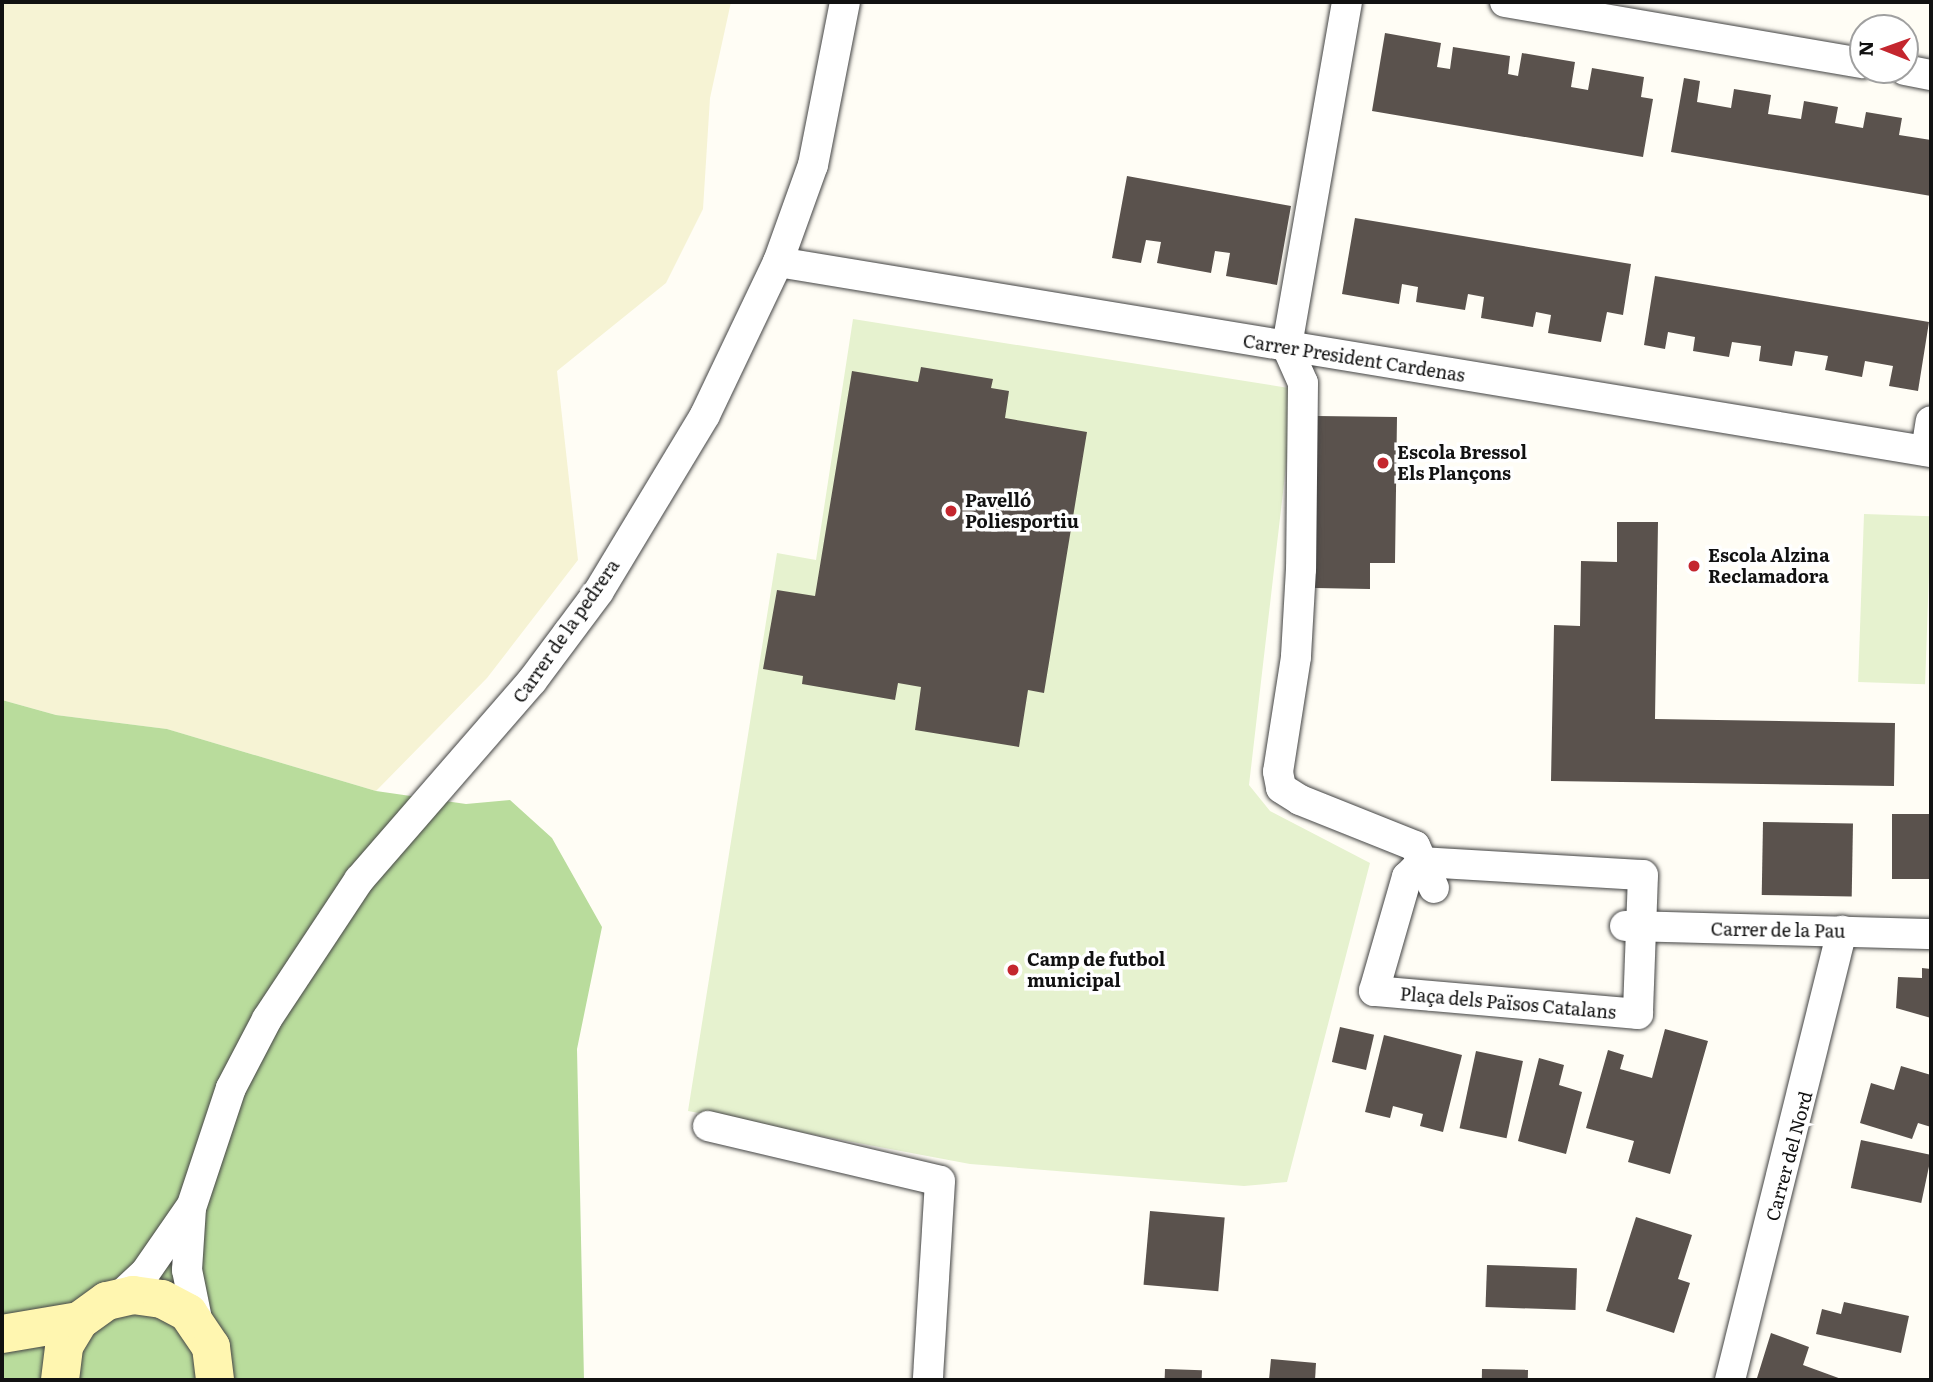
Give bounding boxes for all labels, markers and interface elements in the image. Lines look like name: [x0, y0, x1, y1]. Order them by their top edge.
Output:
north arrow: [1849, 14, 1919, 84]
text: N: [1851, 40, 1879, 57]
street label: Carrer President Cardenas: [1241, 330, 1467, 386]
place label: Escola Bressol Els Plançons: [1397, 442, 1527, 484]
marker: Escola Bressol Els Plançons: [1375, 455, 1391, 471]
place label: Pavelló Poliesportiu: [965, 490, 1079, 532]
marker: Pavelló Poliesportiu: [943, 503, 959, 519]
place label: Escola Alzina Reclamadora: [1708, 545, 1830, 588]
street label: Carrer de la pedrera: [508, 555, 624, 707]
marker: Escola Alzina Reclamadora: [1686, 558, 1702, 574]
street label: Carrer de la Pau: [1710, 918, 1846, 942]
place label: Camp de futbol municipal: [1027, 949, 1165, 992]
marker: Camp de futbol municipal: [1005, 962, 1021, 978]
street label: Plaça dels Països Catalans: [1399, 983, 1617, 1023]
street label: Carrer del Nord: [1761, 1089, 1817, 1223]

